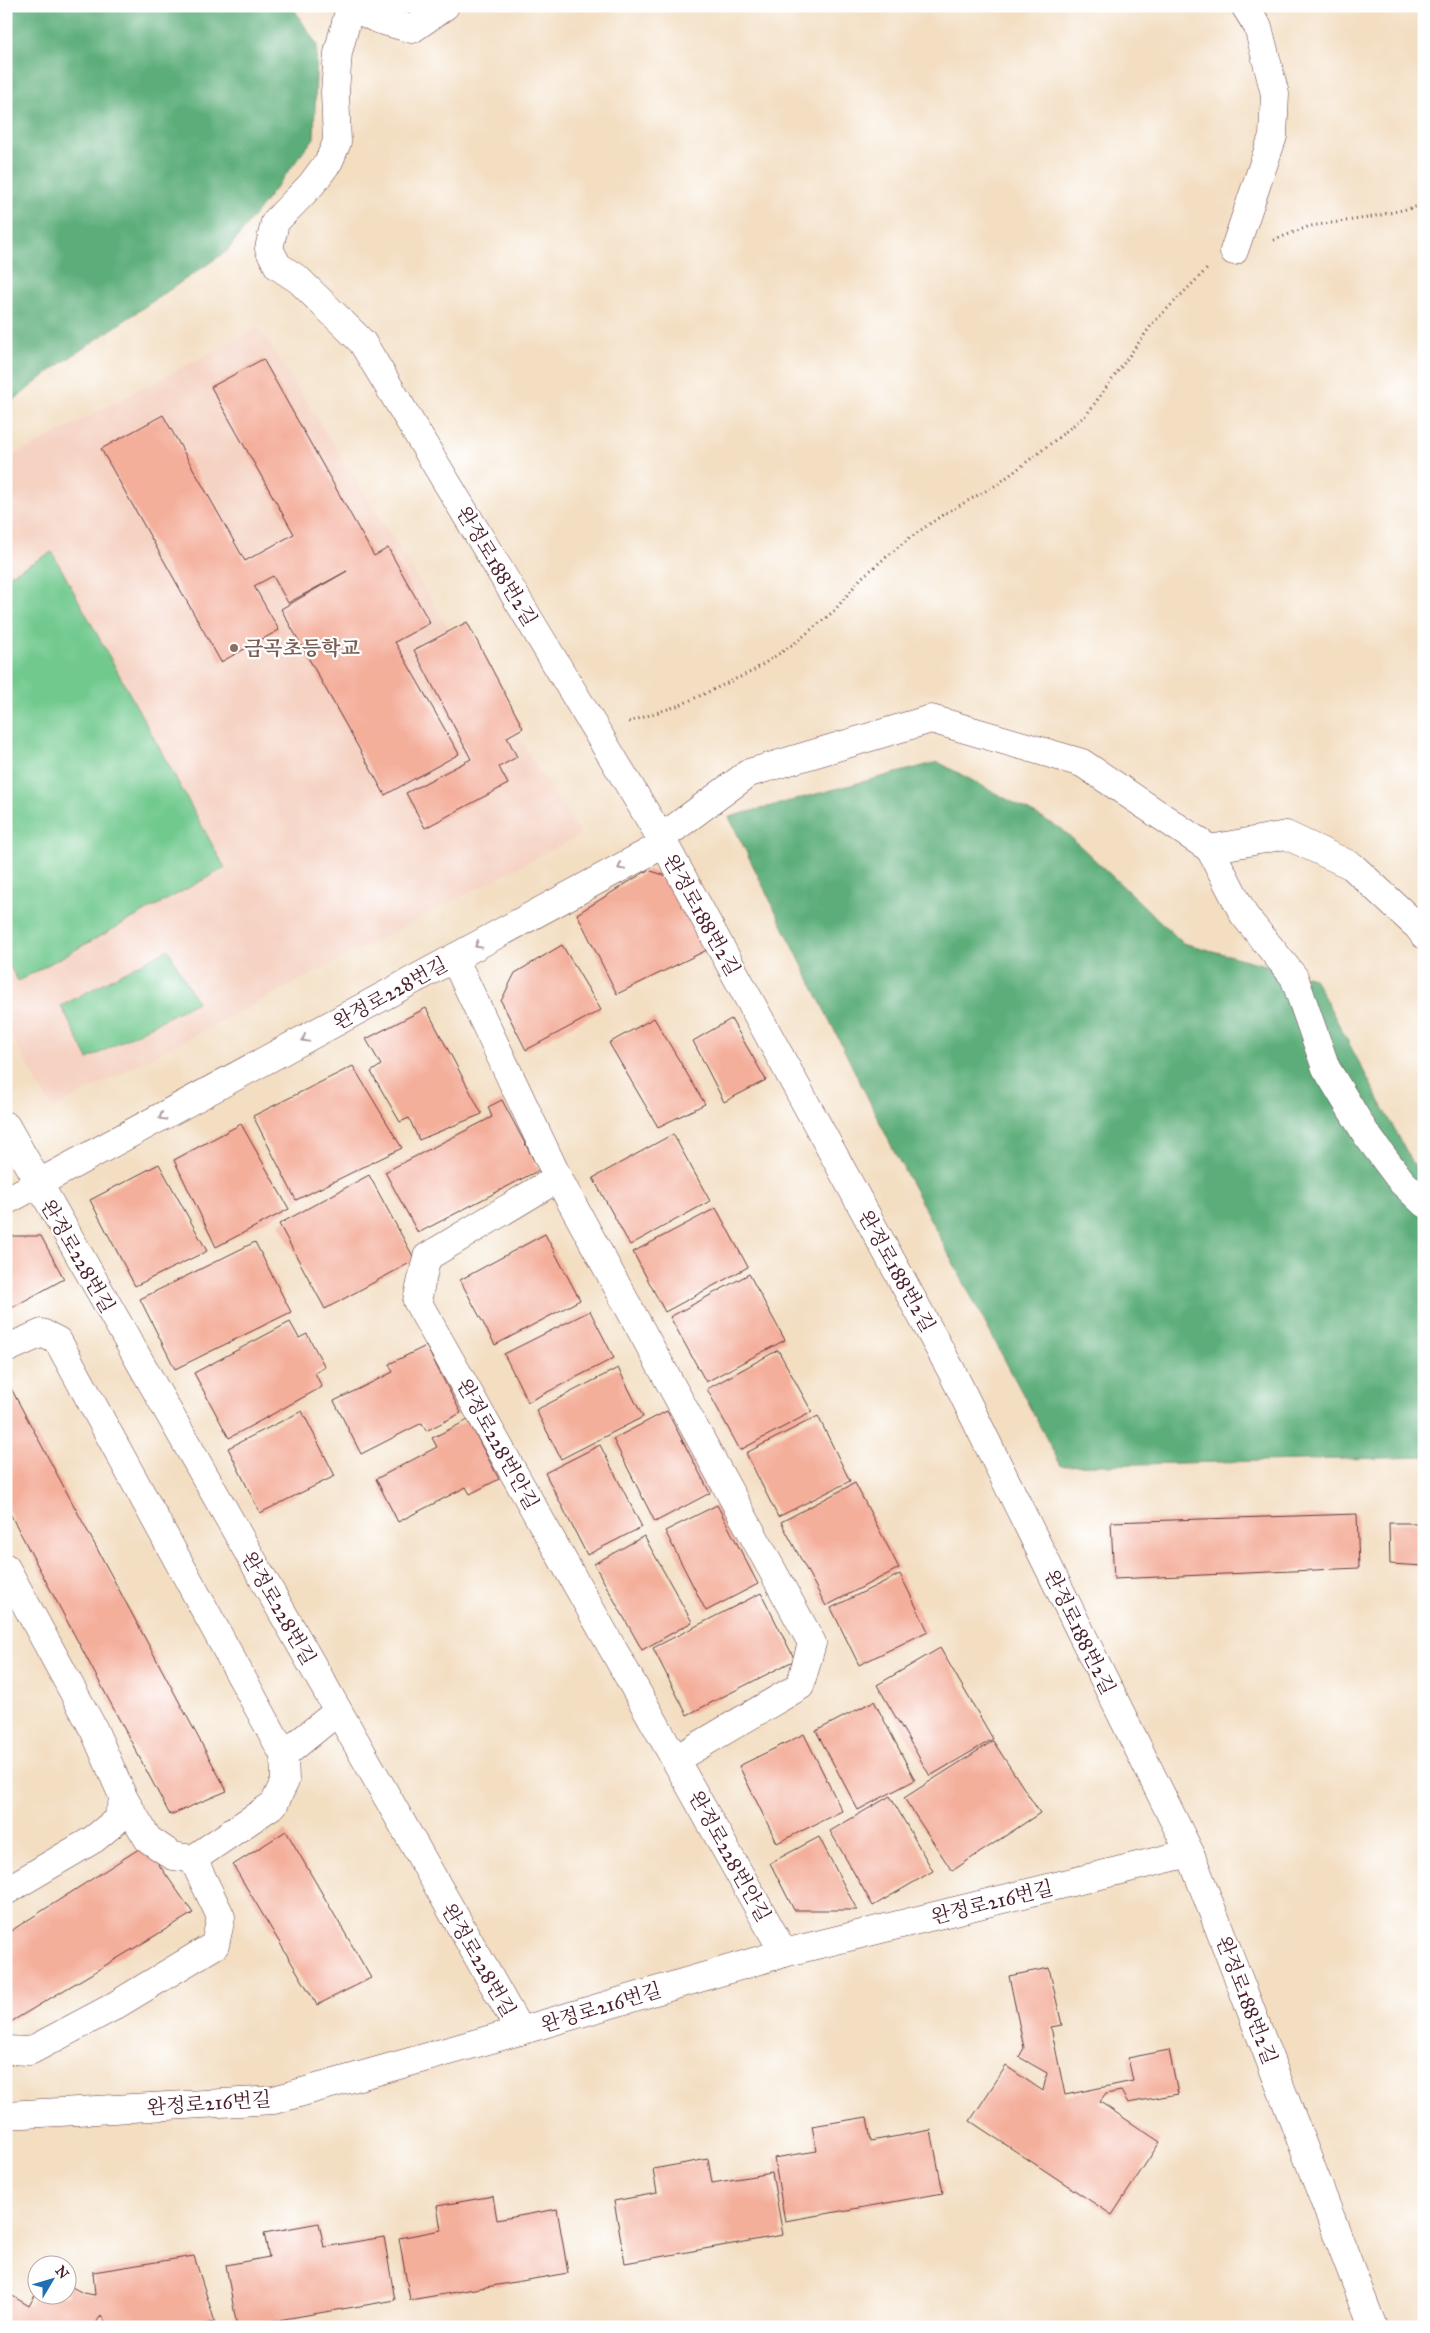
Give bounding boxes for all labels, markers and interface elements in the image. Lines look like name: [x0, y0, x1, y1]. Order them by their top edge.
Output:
street label: 완정로188번2길: [452, 502, 542, 630]
place label: 금곡초등학교: [244, 636, 361, 660]
marker: 금곡초등학교: [228, 642, 240, 654]
street label: 완정로188번2길: [659, 850, 745, 980]
one-way arrow: [617, 861, 626, 871]
one-way arrow: [474, 939, 483, 949]
street label: 완정로228번길: [329, 952, 451, 1034]
one-way arrow: [301, 1033, 310, 1043]
one-way arrow: [158, 1111, 167, 1121]
street label: 완정로228번길: [36, 1195, 120, 1317]
street label: 완정로188번2길: [854, 1206, 940, 1336]
street label: 완정로228번안길: [452, 1374, 544, 1514]
street label: 완정로228번길: [237, 1547, 321, 1669]
street label: 완정로188번2길: [1039, 1566, 1121, 1698]
street label: 완정로228번안길: [684, 1786, 776, 1926]
street label: 완정로216번길: [929, 1875, 1055, 1929]
street label: 완정로228번길: [437, 1899, 521, 2021]
street label: 완정로188번2길: [1211, 1932, 1283, 2068]
street label: 완정로216번길: [538, 1977, 664, 2037]
street label: 완정로216번길: [146, 2087, 272, 2119]
north arrow: [28, 2256, 78, 2306]
text: N: [51, 2262, 72, 2282]

